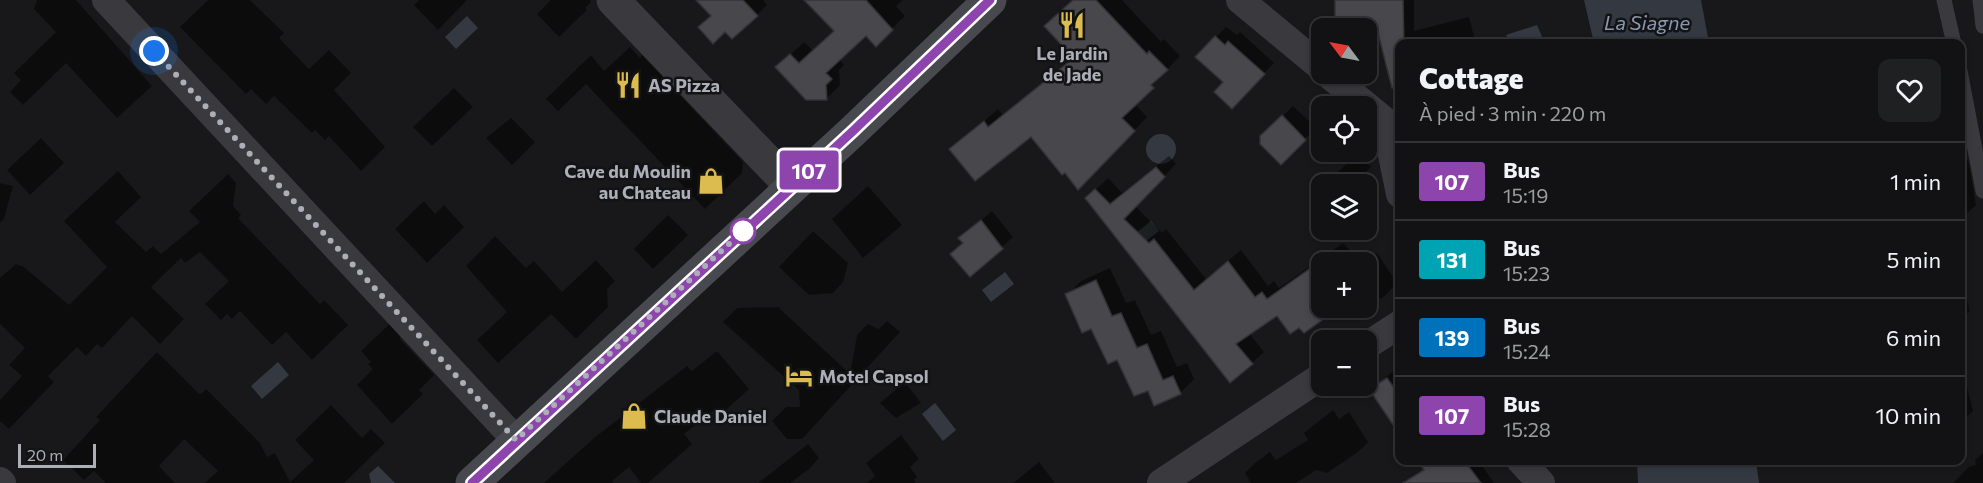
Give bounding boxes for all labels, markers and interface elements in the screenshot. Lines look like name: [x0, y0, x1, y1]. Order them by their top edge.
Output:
restaurant icon: Le Jardin de Jade: [1057, 10, 1087, 40]
water label: La Siagne: [1604, 10, 1690, 34]
north arrow: [1311, 18, 1377, 84]
map controls: [1311, 18, 1377, 396]
your location: [139, 36, 169, 66]
place label: Le Jardin de Jade: [1036, 42, 1108, 85]
button: heart: [1878, 59, 1941, 122]
text: Cottage: [1419, 61, 1524, 95]
restaurant icon: AS Pizza: [613, 70, 643, 100]
place label: AS Pizza: [648, 74, 720, 96]
button: locate: [1311, 96, 1377, 162]
text: À pied · 3 min · 220 m: [1419, 101, 1606, 125]
line badge: 107: [774, 150, 844, 190]
text: Bus: [1503, 156, 1540, 183]
text: 107: [792, 158, 826, 183]
place label: Cave du Moulin au Chateau: [564, 160, 691, 203]
shop icon: Cave du Moulin au Chateau: [696, 166, 726, 196]
text: 1 min: [1890, 168, 1941, 195]
text: 107: [1435, 169, 1469, 194]
button: layers: [1311, 174, 1377, 240]
text: 15:19: [1503, 183, 1548, 207]
unlabelled marker: [730, 218, 756, 244]
text: Bus: [1503, 234, 1540, 261]
text: 5 min: [1887, 246, 1941, 273]
text: 131: [1436, 247, 1468, 272]
button: +: [1311, 252, 1377, 318]
text: 15:23: [1503, 261, 1550, 285]
text: Bus: [1503, 312, 1540, 339]
text: 6 min: [1886, 324, 1941, 351]
text: 139: [1435, 325, 1469, 350]
button: −: [1311, 330, 1377, 396]
text: 15:24: [1503, 339, 1551, 363]
hotel icon: Motel Capsol: [784, 361, 814, 391]
place label: Motel Capsol: [819, 365, 929, 387]
text: Bus: [1503, 390, 1540, 417]
shop icon: Claude Daniel: [619, 401, 649, 431]
text: 10 min: [1876, 402, 1941, 429]
text: 107: [1435, 403, 1469, 428]
place label: Claude Daniel: [654, 405, 767, 427]
text: 15:28: [1503, 417, 1551, 441]
scale bar: [18, 441, 96, 468]
text: 20 m: [27, 445, 63, 464]

